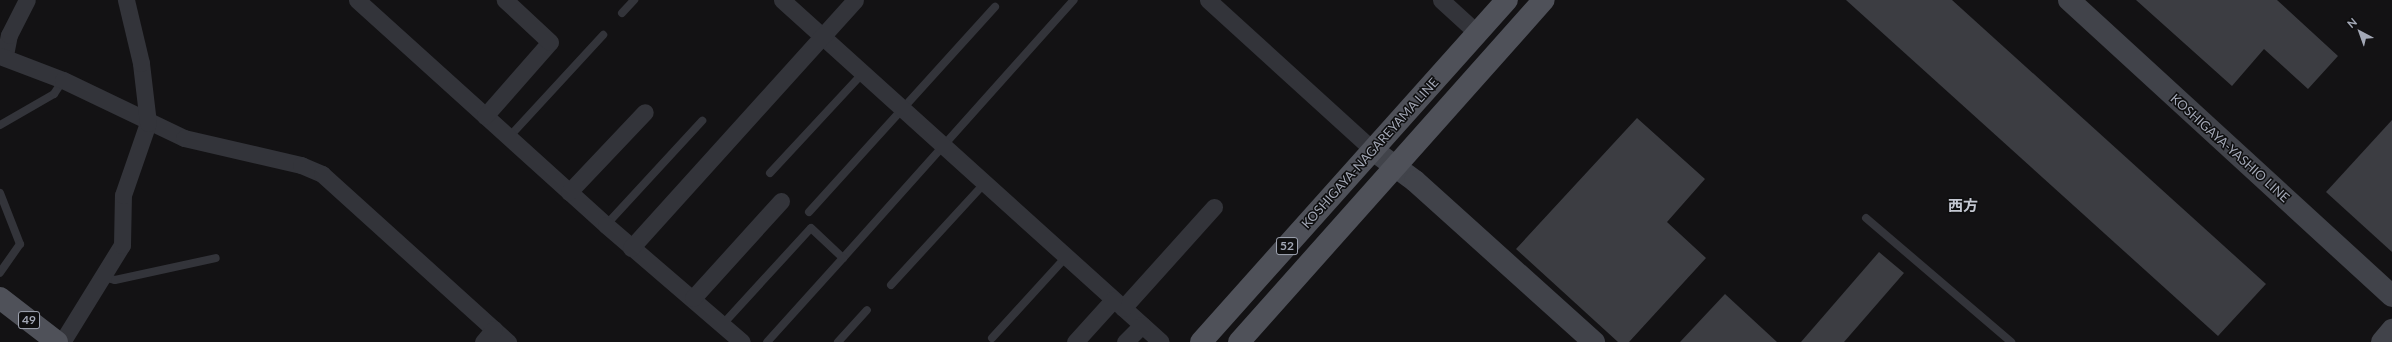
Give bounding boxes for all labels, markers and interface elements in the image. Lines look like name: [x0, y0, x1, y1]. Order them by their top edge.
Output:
north arrow: [2340, 12, 2380, 52]
text: N: [2344, 15, 2359, 30]
street label: KOSHIGAYA-NAGAREYAMA LINE: [1298, 74, 1442, 232]
street label: KOSHIGAYA-YASHIO LINE: [2167, 91, 2293, 205]
district label: 西方: [1948, 197, 1978, 215]
road number: 52: [1276, 236, 1298, 256]
road number: 49: [18, 310, 40, 330]

